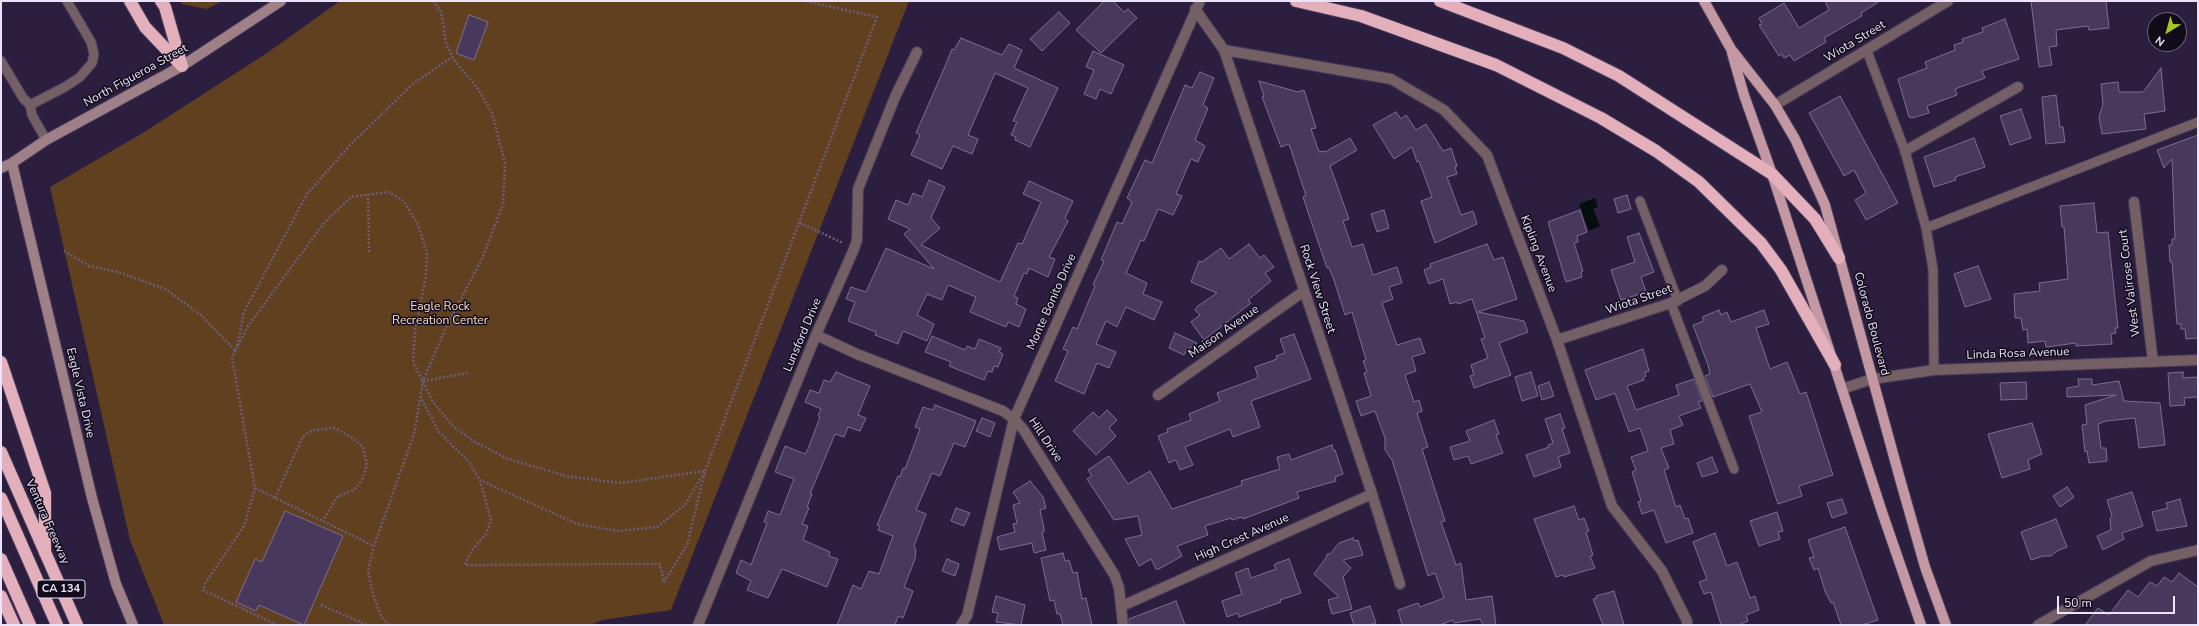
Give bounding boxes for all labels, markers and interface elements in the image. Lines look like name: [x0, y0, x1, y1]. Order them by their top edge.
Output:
north arrow: [2147, 12, 2187, 52]
street label: Wiota Street: [1822, 18, 1888, 66]
text: N: [2152, 33, 2168, 50]
street label: North Figueroa Street: [81, 41, 191, 111]
street label: Kipling Avenue: [1517, 213, 1559, 295]
street label: West Valirose Court: [2116, 228, 2144, 338]
street label: Rock View Street: [1296, 243, 1338, 335]
street label: Monte Bonito Drive: [1024, 252, 1080, 352]
street label: Colorado Boulevard: [1850, 271, 1892, 377]
street label: Wiota Street: [1604, 282, 1674, 318]
street label: Lunsford Drive: [781, 296, 825, 374]
park label: Eagle Rock Recreation Center: [392, 300, 488, 328]
street label: Maison Avenue: [1186, 302, 1262, 362]
street label: Linda Rosa Avenue: [1966, 345, 2070, 363]
street label: Eagle Vista Drive: [63, 346, 97, 440]
street label: Hill Drive: [1025, 415, 1065, 465]
street label: Ventura Freeway: [22, 477, 72, 567]
street label: High Crest Avenue: [1193, 511, 1291, 565]
road number: CA 134: [37, 580, 85, 598]
scale bar: [2059, 588, 2177, 614]
text: 50 m: [2064, 595, 2092, 611]

